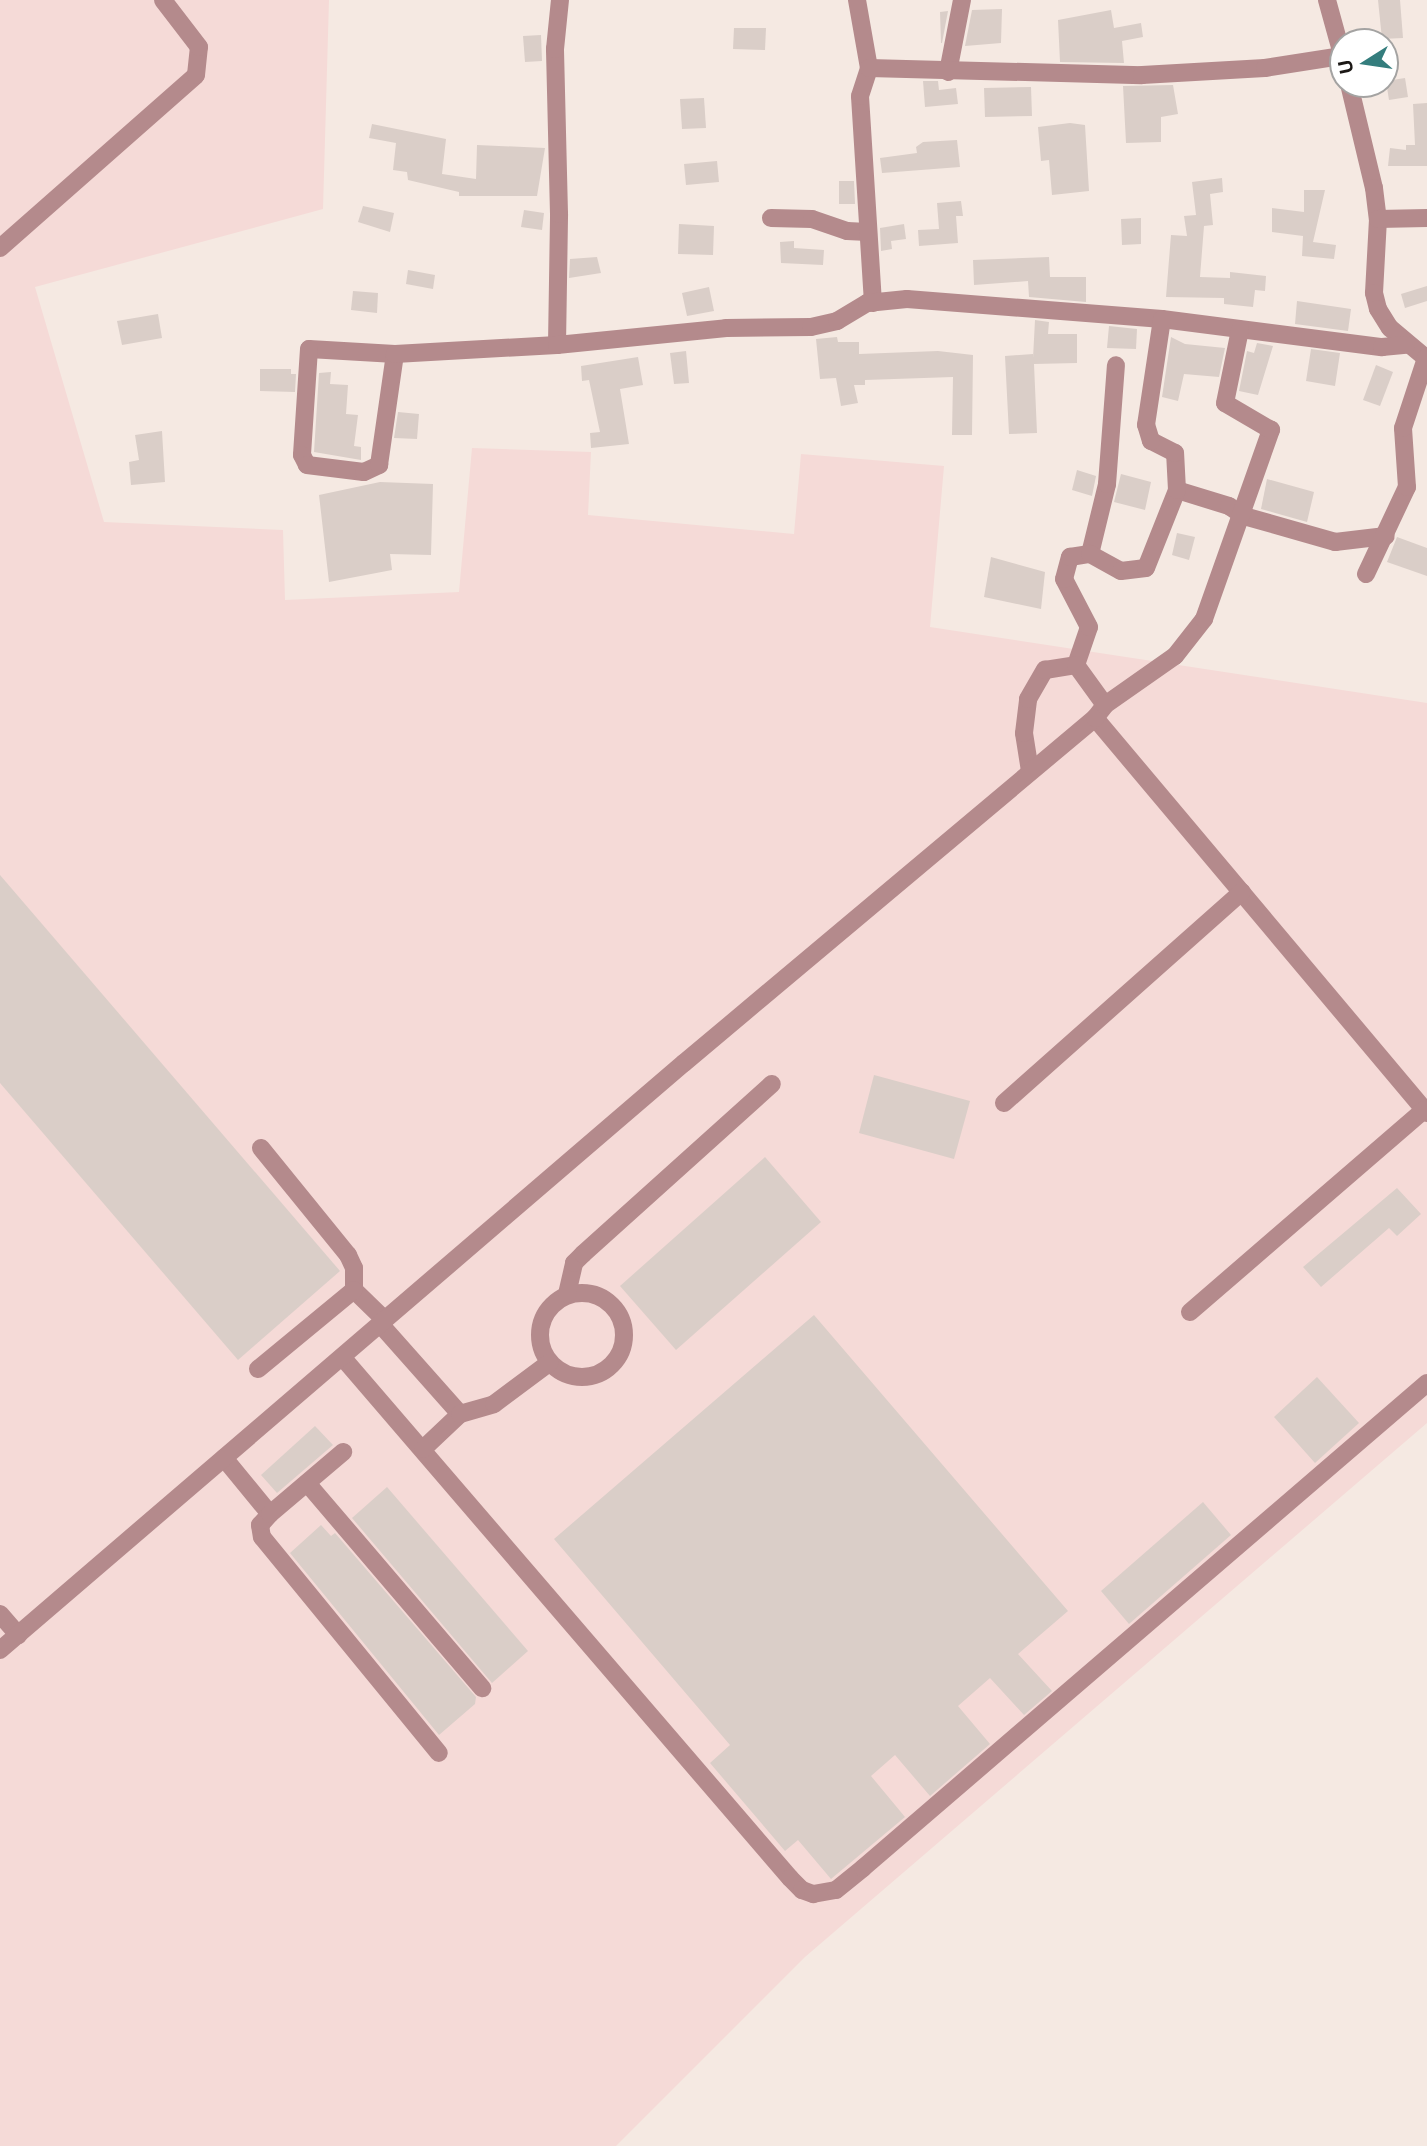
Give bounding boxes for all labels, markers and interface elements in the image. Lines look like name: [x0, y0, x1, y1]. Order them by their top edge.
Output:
north arrow: [1329, 28, 1399, 98]
text: U: [1331, 57, 1360, 77]

